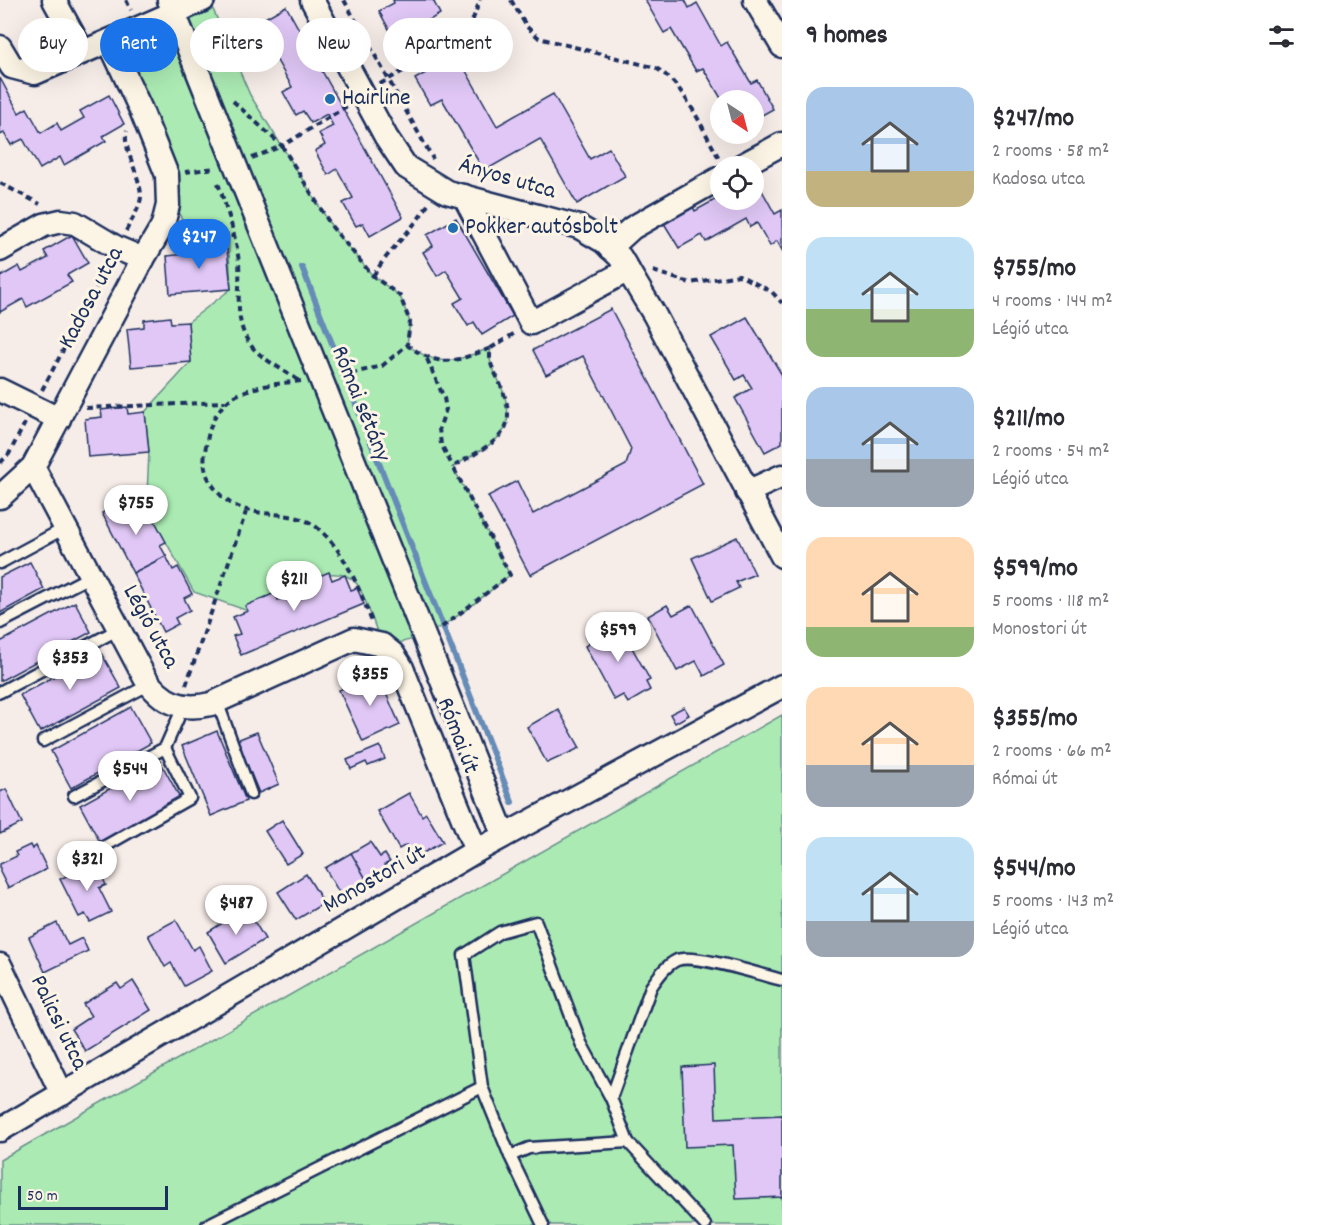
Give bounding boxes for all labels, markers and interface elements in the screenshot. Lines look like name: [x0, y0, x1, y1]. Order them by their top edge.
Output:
chip: Buy: [18, 18, 88, 72]
chip: Rent: [100, 18, 178, 72]
chip: Filters: [190, 18, 284, 72]
chip: New: [296, 18, 371, 72]
chip: Apartment: [383, 18, 513, 72]
text: 9 homes: [806, 18, 888, 55]
icon: filters: [1265, 20, 1298, 53]
place label: Hairline: [342, 82, 411, 116]
north arrow: [710, 90, 764, 144]
map controls: [710, 90, 764, 210]
marker: Hairline: [323, 92, 337, 106]
text: $247/mo: [992, 101, 1074, 138]
icon: home: [854, 111, 926, 183]
text: 2 rooms · 58 m²: [992, 138, 1109, 166]
street label: Ányos utca: [454, 149, 560, 209]
button: locate: [710, 156, 764, 210]
text: Kadosa utca: [992, 166, 1085, 194]
place label: Pokker autósbolt: [465, 211, 618, 245]
pin: $247: [163, 219, 235, 270]
marker: Pokker autósbolt: [446, 221, 460, 235]
text: $247: [182, 224, 216, 252]
street label: Kadosa utca: [51, 240, 133, 355]
text: $755/mo: [992, 251, 1076, 288]
icon: home: [854, 261, 926, 333]
text: 4 rooms · 144 m²: [992, 288, 1113, 316]
text: Légió utca: [992, 316, 1068, 344]
street label: Római sétány: [321, 341, 399, 468]
text: $211/mo: [992, 401, 1065, 438]
icon: home: [854, 411, 926, 483]
text: 2 rooms · 54 m²: [992, 438, 1110, 466]
text: Légió utca: [992, 466, 1068, 494]
pin: $755: [100, 485, 172, 536]
text: $755: [118, 490, 154, 518]
text: $599/mo: [992, 551, 1078, 588]
pin: $211: [258, 561, 330, 612]
icon: home: [854, 561, 926, 633]
text: $211: [280, 566, 308, 594]
street label: Légió utca: [113, 579, 187, 676]
text: 5 rooms · 118 m²: [992, 588, 1109, 616]
pin: $599: [582, 612, 654, 663]
text: Monostori út: [992, 616, 1087, 644]
text: $599: [599, 617, 637, 645]
pin: $353: [34, 640, 106, 691]
text: $353: [51, 645, 89, 673]
pin: $355: [334, 656, 406, 707]
text: $355: [351, 661, 389, 689]
street label: Római út: [427, 693, 487, 779]
text: $355/mo: [992, 701, 1078, 738]
icon: home: [854, 711, 926, 783]
text: 2 rooms · 66 m²: [992, 738, 1112, 766]
pin: $544: [94, 751, 166, 802]
text: $544: [112, 756, 148, 784]
text: Római út: [992, 766, 1058, 794]
street label: Monostori út: [317, 837, 433, 923]
pin: $321: [51, 841, 123, 892]
text: $321: [71, 846, 103, 874]
text: $544/mo: [992, 851, 1076, 888]
icon: home: [854, 861, 926, 933]
pin: $487: [200, 885, 272, 936]
text: 5 rooms · 143 m²: [992, 888, 1114, 916]
text: $487: [219, 890, 253, 918]
text: Légió utca: [992, 916, 1068, 944]
street label: Palicsi utca: [20, 970, 96, 1077]
scale bar: [18, 1183, 168, 1210]
text: 50 m: [27, 1185, 58, 1208]

